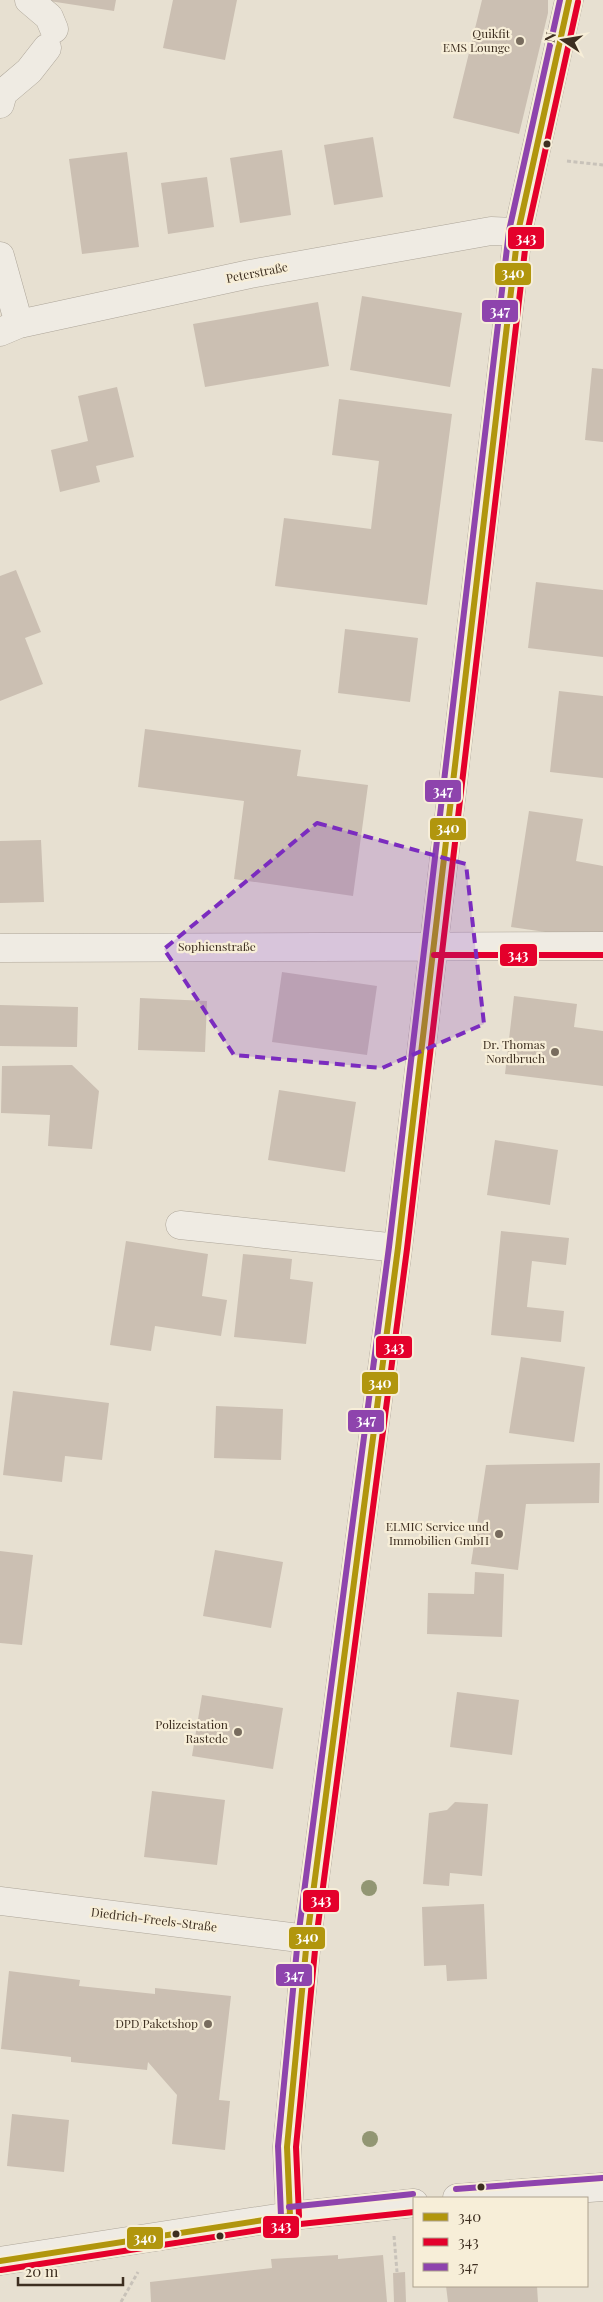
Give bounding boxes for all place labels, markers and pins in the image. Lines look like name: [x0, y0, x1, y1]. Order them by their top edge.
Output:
place label: Quikfit EMS Lounge: [443, 25, 511, 55]
marker: Quikfit EMS Lounge: [514, 35, 526, 47]
unlabelled marker: [542, 139, 552, 149]
place label: Dr. Thomas Nordbruch: [483, 1036, 545, 1066]
marker: Dr. Thomas Nordbruch: [549, 1046, 561, 1058]
place label: ELMIC Service und Immobilien GmbH: [386, 1518, 489, 1548]
marker: ELMIC Service und Immobilien GmbH: [493, 1528, 505, 1540]
place label: Polizeistation Rastede: [155, 1716, 228, 1746]
marker: Polizeistation Rastede: [232, 1726, 244, 1738]
place label: DPD Paketshop: [115, 2015, 198, 2031]
marker: DPD Paketshop: [202, 2018, 214, 2030]
unlabelled marker: [476, 2182, 486, 2192]
unlabelled marker: [171, 2229, 181, 2239]
unlabelled marker: [215, 2231, 225, 2241]

